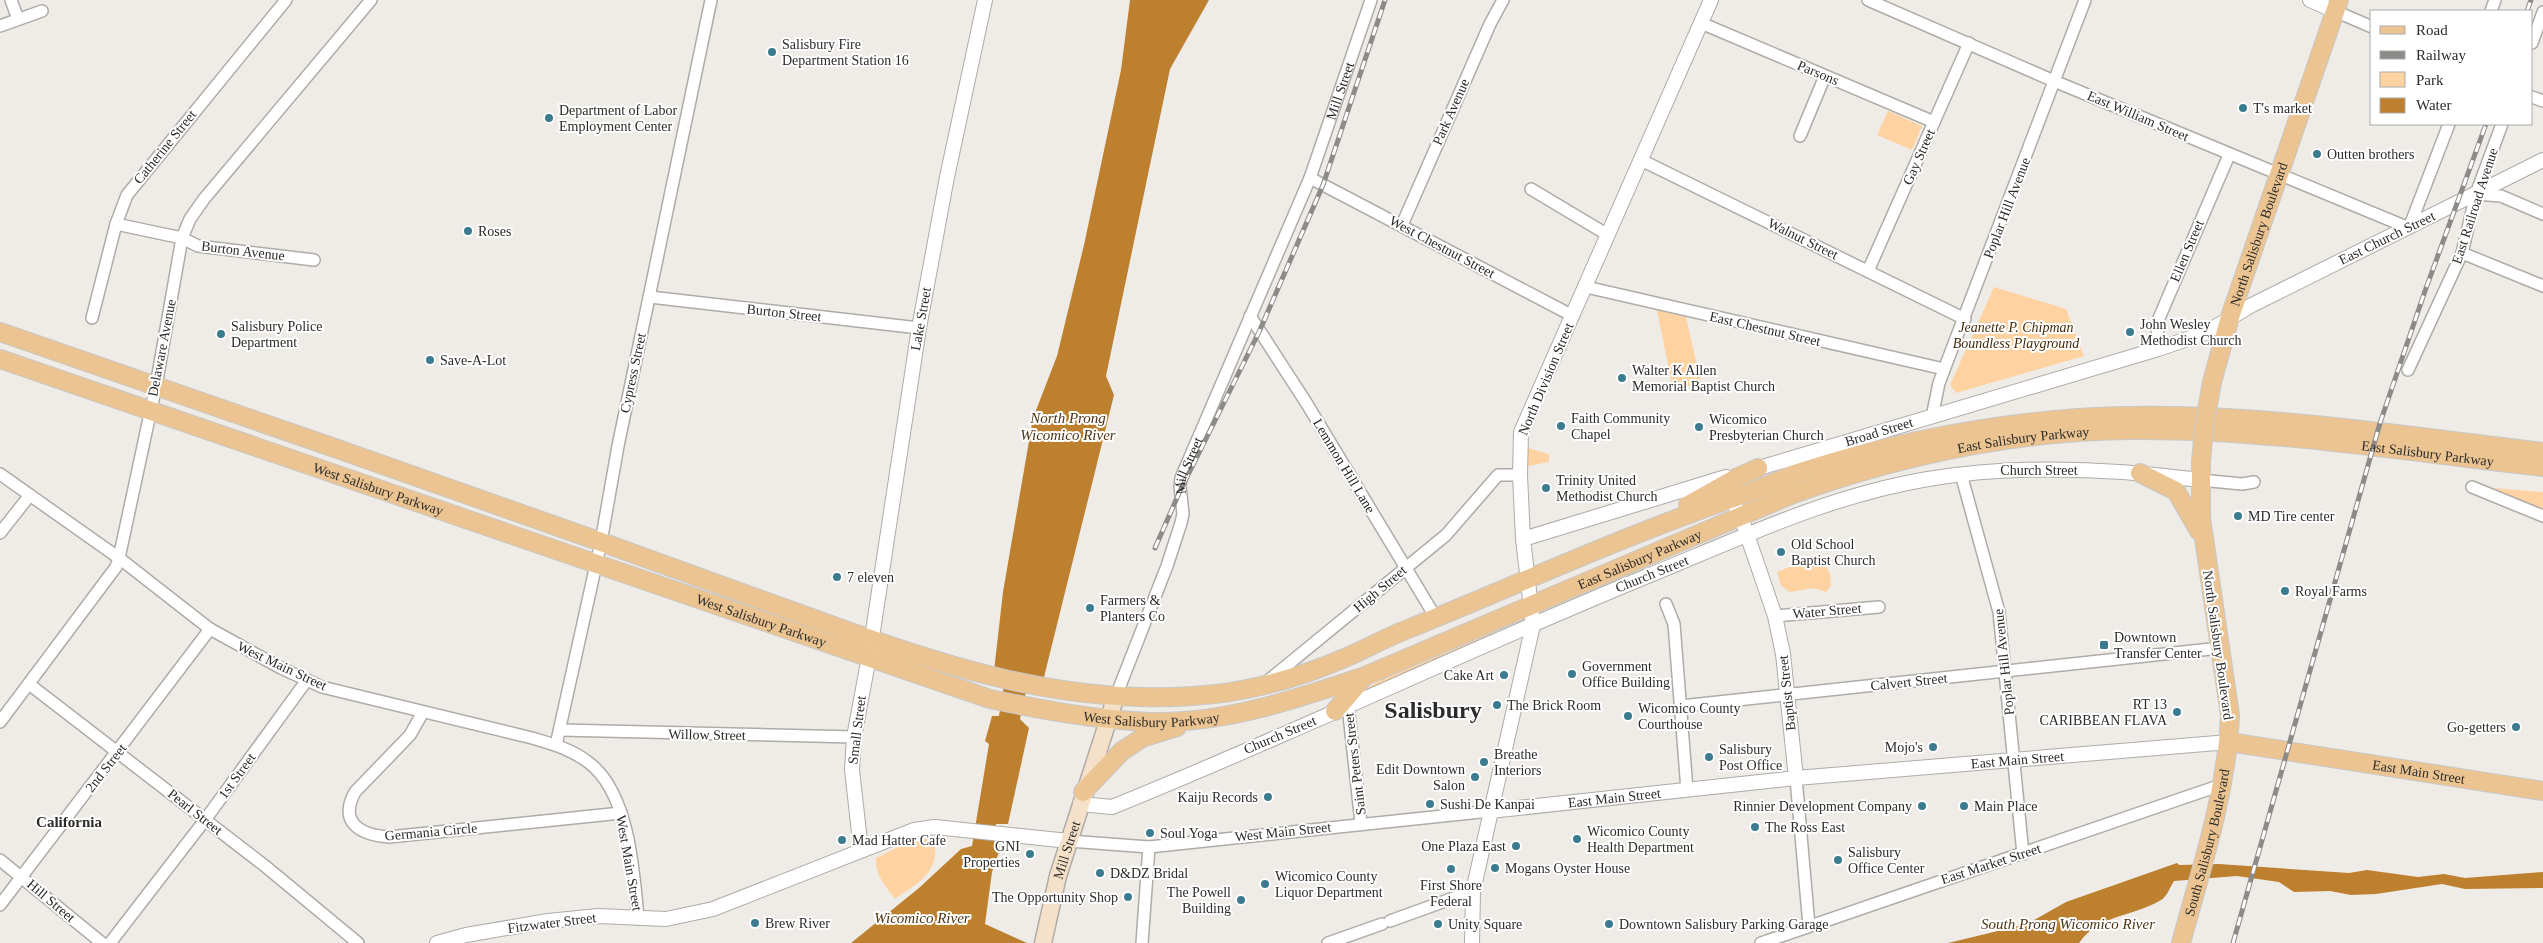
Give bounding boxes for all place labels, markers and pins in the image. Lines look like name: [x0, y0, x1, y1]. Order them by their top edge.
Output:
place label: Salisbury Fire Department Station 16: [782, 37, 909, 68]
marker: Salisbury Fire Department Station 16: [766, 46, 778, 58]
place label: T's market: [2253, 101, 2312, 116]
marker: T's market: [2237, 102, 2249, 114]
place label: Department of Labor Employment Center: [559, 103, 678, 134]
marker: Department of Labor Employment Center: [543, 112, 555, 124]
place label: Outten brothers: [2327, 147, 2414, 162]
marker: Outten brothers: [2311, 148, 2323, 160]
place label: Roses: [478, 224, 511, 239]
marker: Roses: [462, 225, 474, 237]
place label: John Wesley Methodist Church: [2140, 317, 2242, 348]
place label: Salisbury Police Department: [231, 319, 322, 350]
marker: John Wesley Methodist Church: [2124, 326, 2136, 338]
marker: Salisbury Police Department: [215, 328, 227, 340]
place label: Save-A-Lot: [440, 353, 506, 368]
marker: Save-A-Lot: [424, 354, 436, 366]
place label: Walter K Allen Memorial Baptist Church: [1632, 363, 1775, 394]
marker: Walter K Allen Memorial Baptist Church: [1616, 372, 1628, 384]
place label: Faith Community Chapel: [1571, 411, 1670, 442]
place label: Wicomico Presbyterian Church: [1709, 412, 1824, 443]
marker: Faith Community Chapel: [1555, 420, 1567, 432]
marker: Wicomico Presbyterian Church: [1693, 421, 1705, 433]
place label: Trinity United Methodist Church: [1556, 473, 1658, 504]
marker: Trinity United Methodist Church: [1540, 482, 1552, 494]
place label: MD Tire center: [2248, 509, 2335, 524]
marker: MD Tire center: [2232, 510, 2244, 522]
place label: Old School Baptist Church: [1791, 537, 1875, 568]
marker: Old School Baptist Church: [1775, 546, 1787, 558]
place label: 7 eleven: [847, 570, 894, 585]
marker: 7 eleven: [831, 571, 843, 583]
place label: Royal Farms: [2295, 584, 2367, 599]
marker: Royal Farms: [2279, 585, 2291, 597]
place label: Farmers & Planters Co: [1100, 593, 1165, 624]
marker: Farmers & Planters Co: [1084, 602, 1096, 614]
place label: Downtown Transfer Center: [2114, 630, 2202, 661]
marker: Downtown Transfer Center: [2098, 639, 2110, 651]
place label: Government Office Building: [1582, 659, 1670, 690]
place label: Cake Art: [1444, 668, 1494, 683]
marker: Government Office Building: [1566, 668, 1578, 680]
marker: Cake Art: [1498, 669, 1510, 681]
place label: RT 13 CARIBBEAN FLAVA: [2040, 697, 2168, 728]
place label: The Brick Room: [1507, 698, 1601, 713]
marker: The Brick Room: [1491, 699, 1503, 711]
place label: Wicomico County Courthouse: [1638, 701, 1740, 732]
marker: RT 13 CARIBBEAN FLAVA: [2171, 706, 2183, 718]
marker: Wicomico County Courthouse: [1622, 710, 1634, 722]
place label: Go-getters: [2447, 720, 2506, 735]
marker: Go-getters: [2510, 721, 2522, 733]
place label: Mojo's: [1885, 740, 1923, 755]
marker: Mojo's: [1927, 741, 1939, 753]
place label: Salisbury Post Office: [1719, 742, 1782, 773]
place label: Breathe Interiors: [1494, 747, 1541, 778]
marker: Salisbury Post Office: [1703, 751, 1715, 763]
marker: Breathe Interiors: [1478, 756, 1490, 768]
place label: Edit Downtown Salon: [1376, 762, 1465, 793]
marker: Edit Downtown Salon: [1469, 771, 1481, 783]
place label: Kaiju Records: [1178, 790, 1258, 805]
marker: Kaiju Records: [1262, 791, 1274, 803]
place label: Sushi De Kanpai: [1440, 797, 1535, 812]
marker: Sushi De Kanpai: [1424, 798, 1436, 810]
place label: Rinnier Development Company: [1733, 799, 1912, 814]
place label: Main Place: [1974, 799, 2037, 814]
marker: Rinnier Development Company: [1916, 800, 1928, 812]
marker: Main Place: [1958, 800, 1970, 812]
place label: The Ross East: [1765, 820, 1845, 835]
marker: The Ross East: [1749, 821, 1761, 833]
place label: Wicomico County Health Department: [1587, 824, 1694, 855]
place label: Soul Yoga: [1160, 826, 1218, 841]
marker: Soul Yoga: [1144, 827, 1156, 839]
place label: Mad Hatter Cafe: [852, 833, 946, 848]
marker: Wicomico County Health Department: [1571, 833, 1583, 845]
marker: Mad Hatter Cafe: [836, 834, 848, 846]
place label: GNI Properties: [963, 839, 1020, 870]
place label: One Plaza East: [1421, 839, 1506, 854]
marker: One Plaza East: [1510, 840, 1522, 852]
place label: Salisbury Office Center: [1848, 845, 1925, 876]
marker: GNI Properties: [1024, 848, 1036, 860]
marker: Salisbury Office Center: [1832, 854, 1844, 866]
place label: Mogans Oyster House: [1505, 861, 1630, 876]
marker: Mogans Oyster House: [1489, 862, 1501, 874]
marker: First Shore Federal: [1445, 863, 1457, 875]
place label: D&DZ Bridal: [1110, 866, 1188, 881]
marker: D&DZ Bridal: [1094, 867, 1106, 879]
place label: Wicomico County Liquor Department: [1275, 869, 1383, 900]
marker: Wicomico County Liquor Department: [1259, 878, 1271, 890]
place label: First Shore Federal: [1420, 878, 1482, 909]
place label: The Powell Building: [1167, 885, 1231, 916]
place label: The Opportunity Shop: [992, 890, 1118, 905]
marker: The Opportunity Shop: [1122, 891, 1134, 903]
marker: The Powell Building: [1235, 894, 1247, 906]
place label: Brew River: [765, 916, 830, 931]
marker: Brew River: [749, 917, 761, 929]
place label: Unity Square: [1448, 917, 1522, 932]
place label: Downtown Salisbury Parking Garage: [1619, 917, 1829, 932]
marker: Unity Square: [1432, 918, 1444, 930]
marker: Downtown Salisbury Parking Garage: [1603, 918, 1615, 930]

